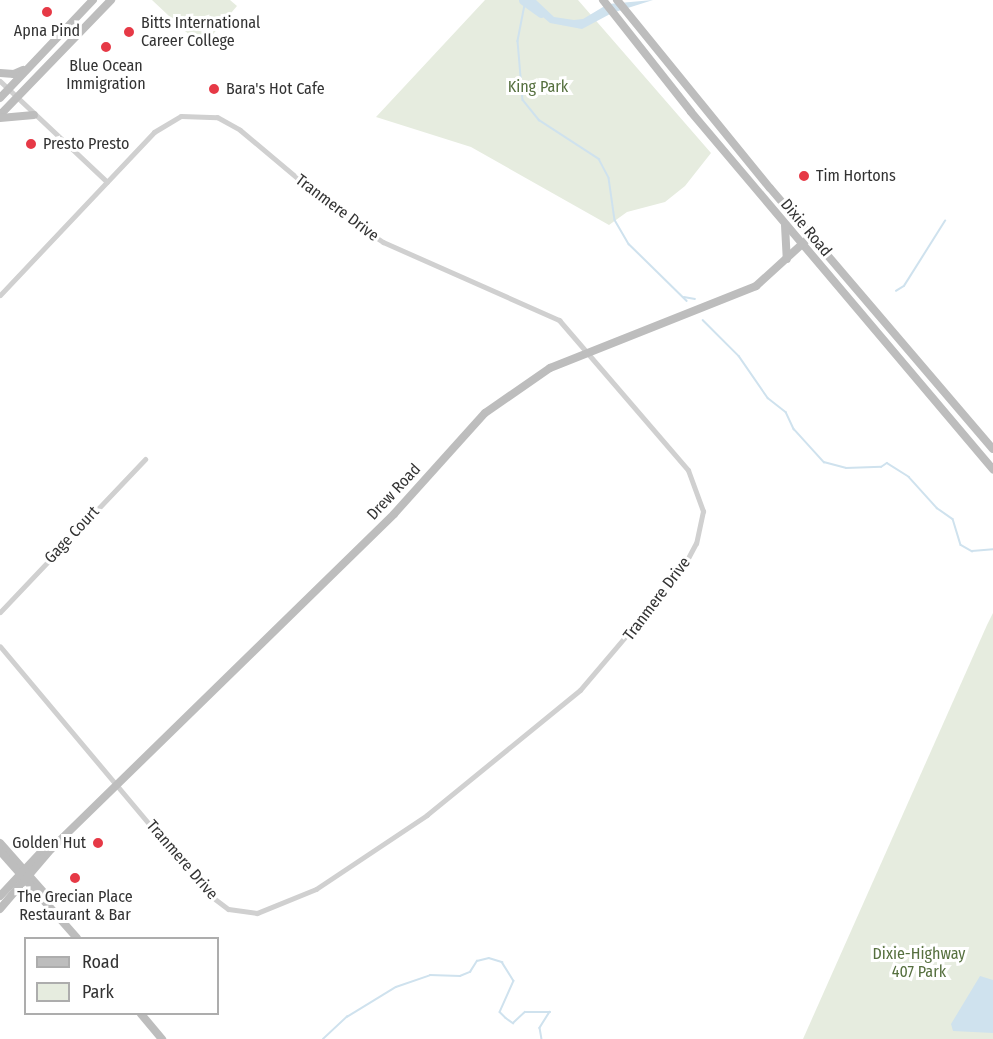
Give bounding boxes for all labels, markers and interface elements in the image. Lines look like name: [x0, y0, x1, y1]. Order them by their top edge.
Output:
marker: Apna Pind: [40, 5, 54, 19]
place label: Bitts International Career College: [141, 13, 260, 51]
place label: Apna Pind: [14, 21, 80, 41]
marker: Bitts International Career College: [122, 25, 136, 39]
marker: Blue Ocean Immigration: [99, 40, 113, 54]
place label: Blue Ocean Immigration: [66, 56, 146, 94]
park label: King Park: [508, 77, 568, 97]
place label: Bara's Hot Cafe: [226, 79, 325, 99]
marker: Bara's Hot Cafe: [207, 82, 221, 96]
place label: Presto Presto: [43, 134, 129, 154]
marker: Presto Presto: [24, 137, 38, 151]
place label: Tim Hortons: [816, 166, 896, 186]
marker: Tim Hortons: [797, 169, 811, 183]
street label: Tranmere Drive: [292, 170, 382, 246]
street label: Dixie Road: [776, 195, 836, 261]
street label: Drew Road: [363, 460, 425, 524]
street label: Gage Court: [41, 502, 103, 568]
street label: Tranmere Drive: [619, 554, 695, 644]
street label: Tranmere Drive: [142, 816, 222, 904]
place label: Golden Hut: [12, 833, 86, 853]
marker: Golden Hut: [91, 836, 105, 850]
marker: The Grecian Place Restaurant & Bar: [68, 871, 82, 885]
place label: The Grecian Place Restaurant & Bar: [17, 887, 133, 925]
legend: [24, 937, 219, 1015]
park label: Dixie-Highway 407 Park: [873, 944, 965, 982]
text: Road: [82, 951, 119, 973]
text: Park: [82, 981, 114, 1003]

